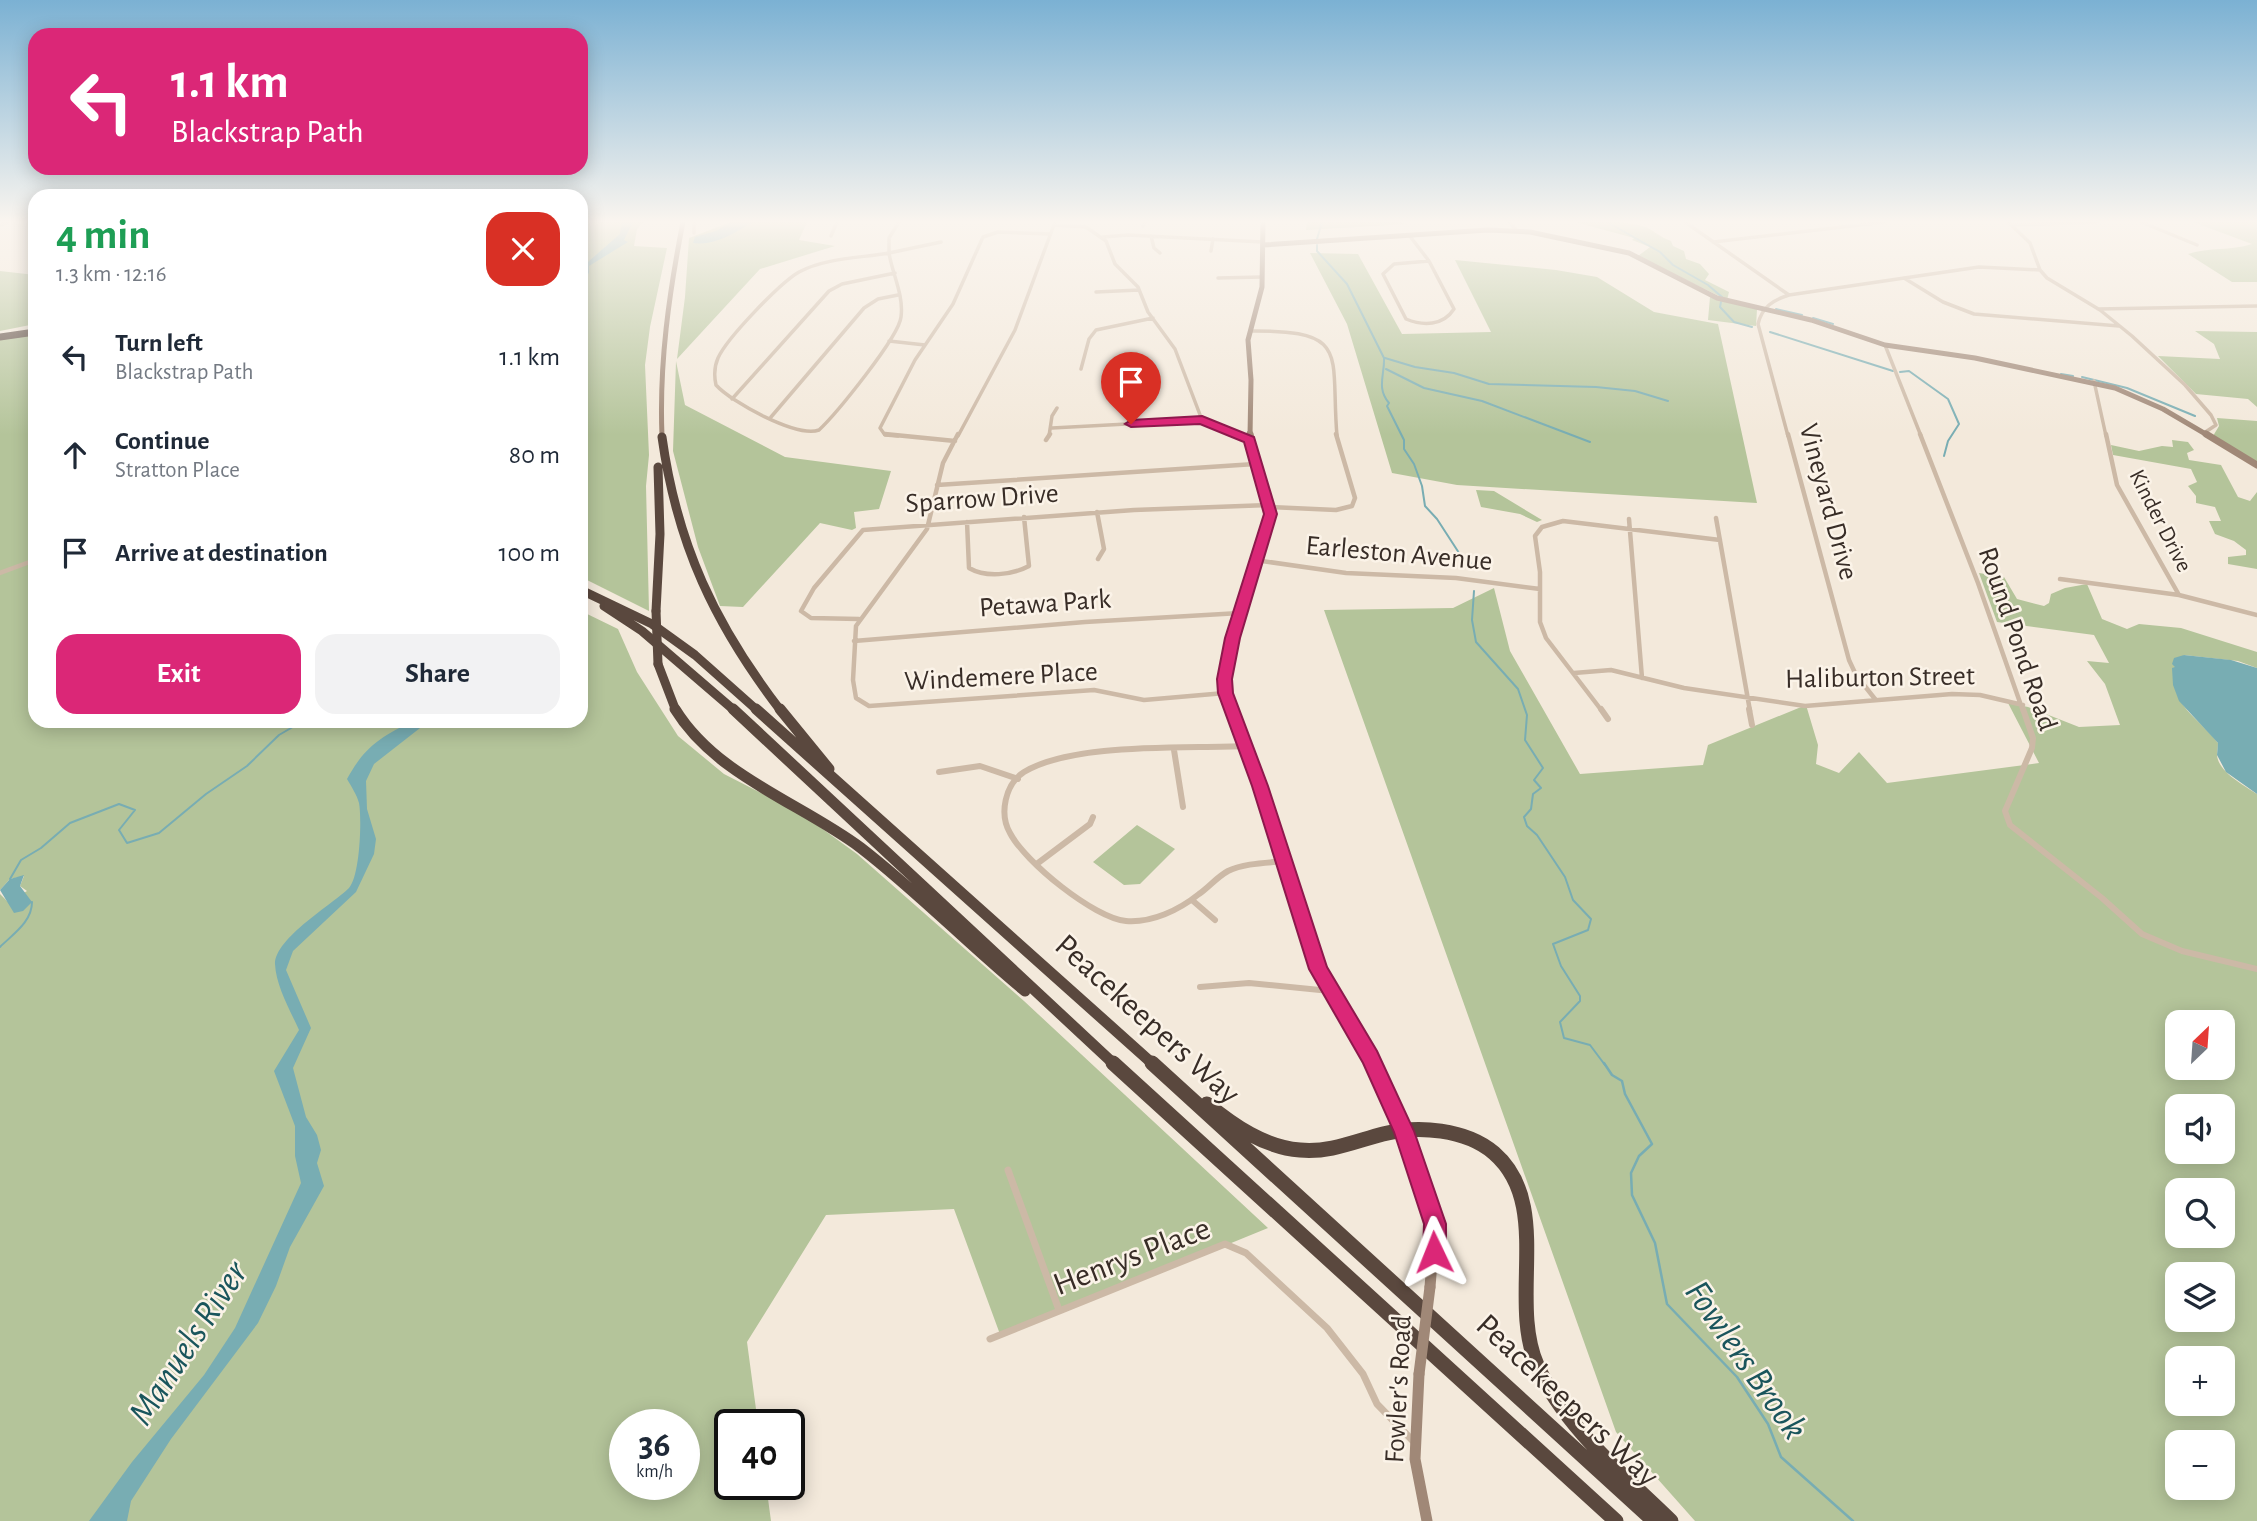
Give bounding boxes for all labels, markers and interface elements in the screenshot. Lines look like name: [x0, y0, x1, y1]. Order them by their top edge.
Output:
icon: left: [56, 56, 147, 147]
text: 1.1 km: [171, 58, 289, 107]
text: Blackstrap Path: [171, 116, 364, 148]
button: close: [486, 212, 560, 286]
text: 4 min: [56, 214, 151, 256]
text: 1.3 km · 12:16: [56, 263, 167, 286]
text: Turn left: [115, 330, 203, 356]
icon: left: [56, 338, 94, 376]
text: 1.1 km: [499, 344, 560, 370]
pin: [1101, 352, 1161, 424]
text: Blackstrap Path: [115, 361, 253, 384]
icon: arrive: [1112, 363, 1150, 401]
street label: Vineyard Drive: [1794, 421, 1862, 583]
text: Continue: [115, 428, 210, 454]
icon: ahead: [56, 436, 94, 474]
text: 80 m: [509, 442, 560, 468]
text: Stratton Place: [115, 459, 240, 482]
street label: Kinder Drive: [2124, 466, 2196, 576]
street label: Sparrow Drive: [905, 480, 1059, 518]
street label: Earleston Avenue: [1304, 532, 1494, 576]
icon: arrive: [56, 534, 94, 572]
text: Arrive at destination: [115, 540, 328, 566]
text: 100 m: [499, 540, 560, 566]
street label: Round Pond Road: [1973, 544, 2061, 734]
street label: Petawa Park: [978, 585, 1112, 623]
button: Exit: [56, 634, 301, 714]
button: Share: [315, 634, 560, 714]
street label: Windemere Place: [904, 658, 1098, 696]
street label: Haliburton Street: [1785, 662, 1975, 694]
street label: Peacekeepers Way: [1048, 929, 1246, 1111]
north arrow: [2165, 1010, 2235, 1080]
map controls: [2165, 1010, 2235, 1500]
button: sound: [2165, 1094, 2235, 1164]
button: search: [2165, 1178, 2235, 1248]
street label: Henrys Place: [1049, 1212, 1215, 1302]
position arrow: [1397, 1215, 1471, 1289]
water label: Manuels River: [122, 1254, 255, 1431]
button: layers: [2165, 1262, 2235, 1332]
water label: Fowlers Brook: [1678, 1274, 1814, 1446]
street label: Peacekeepers Way: [1469, 1308, 1665, 1494]
street label: Fowler's Road: [1381, 1314, 1417, 1464]
button: +: [2165, 1346, 2235, 1416]
speed limit sign: 40: [714, 1409, 805, 1500]
text: 36: [638, 1428, 670, 1463]
button: −: [2165, 1430, 2235, 1500]
text: km/h: [636, 1463, 673, 1481]

